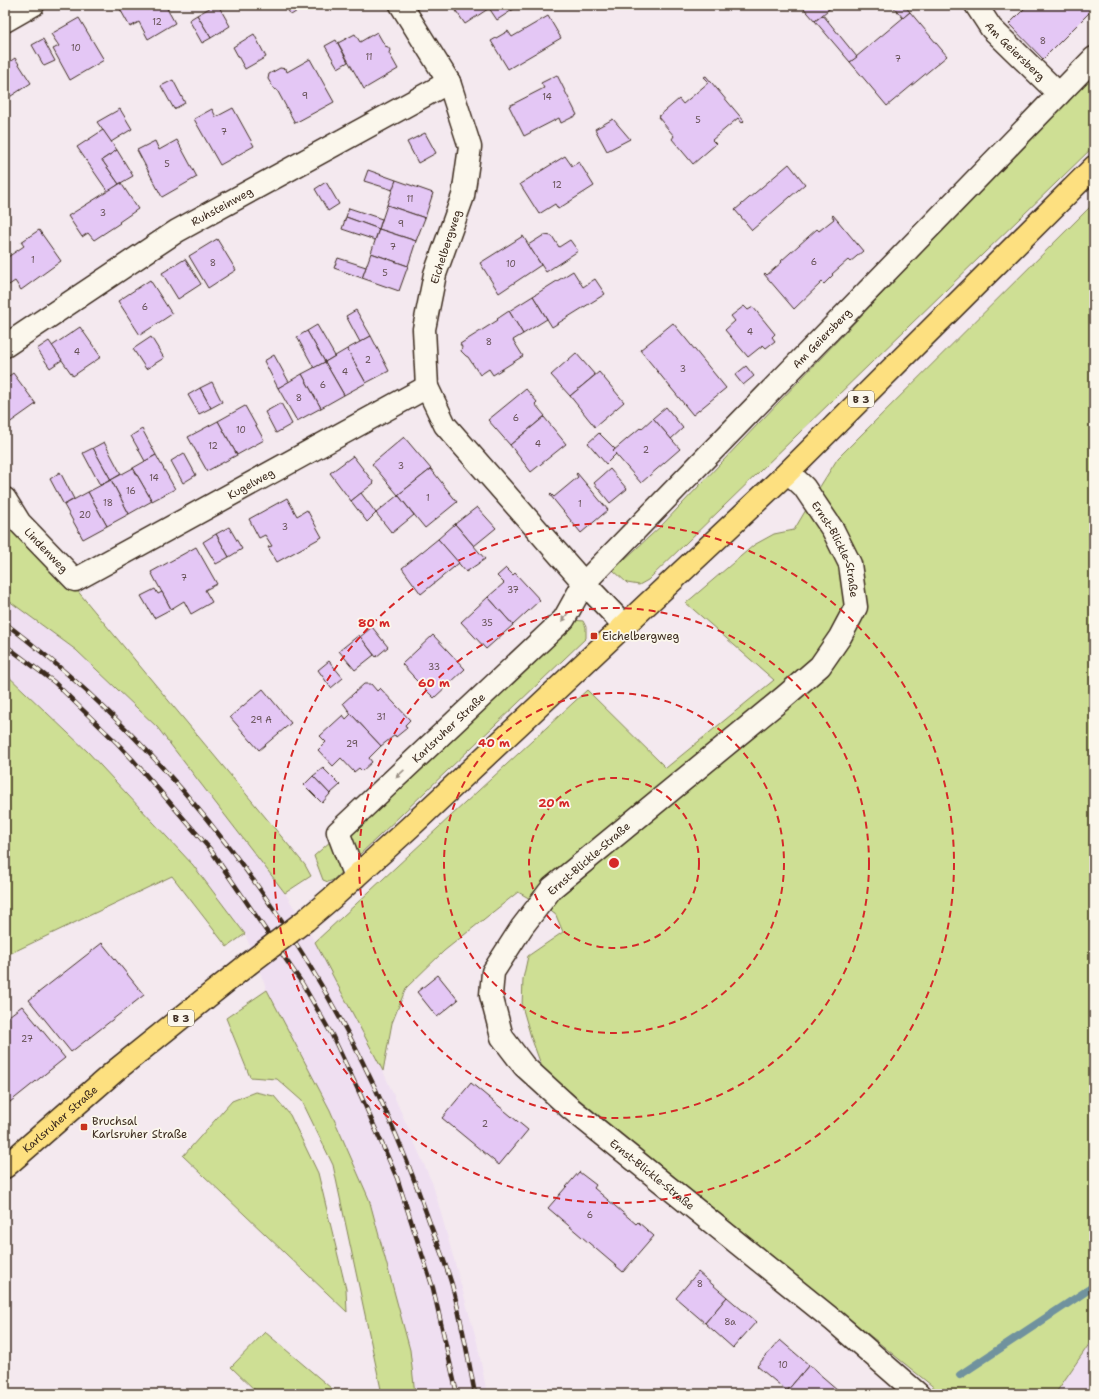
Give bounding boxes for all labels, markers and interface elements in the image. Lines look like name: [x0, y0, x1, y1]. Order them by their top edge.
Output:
house number: 12: [152, 16, 162, 28]
street label: Am Geiersberg: [982, 19, 1049, 84]
house number: 8: [1040, 35, 1046, 47]
house number: 10: [71, 42, 81, 54]
house number: 11: [365, 51, 373, 63]
house number: 7: [895, 53, 901, 65]
house number: 9: [302, 90, 308, 102]
house number: 14: [542, 91, 552, 103]
house number: 5: [695, 114, 701, 126]
house number: 7: [221, 126, 227, 138]
house number: 5: [164, 158, 170, 170]
house number: 12: [552, 179, 562, 191]
street label: Ruhsteinweg: [188, 183, 255, 229]
house number: 11: [406, 193, 414, 205]
house number: 3: [100, 207, 106, 219]
street label: Eichelbergweg: [427, 208, 465, 286]
house number: 9: [398, 218, 404, 230]
house number: 7: [390, 241, 396, 253]
house number: 1: [31, 254, 35, 266]
house number: 6: [811, 256, 817, 268]
house number: 8: [210, 257, 216, 269]
house number: 10: [506, 258, 516, 270]
house number: 5: [382, 267, 388, 279]
house number: 6: [142, 301, 148, 313]
street label: Am Geiersberg: [789, 305, 855, 372]
house number: 4: [747, 326, 753, 338]
house number: 8: [486, 336, 492, 348]
house number: 4: [74, 346, 80, 358]
house number: 2: [365, 354, 371, 366]
house number: 3: [680, 363, 686, 375]
house number: 4: [342, 366, 348, 378]
house number: 6: [320, 379, 326, 391]
road number: B 3: [848, 391, 874, 407]
house number: 8: [296, 392, 302, 404]
house number: 6: [513, 412, 519, 424]
house number: 10: [236, 424, 246, 436]
house number: 4: [535, 438, 541, 450]
house number: 12: [208, 440, 218, 452]
house number: 2: [643, 444, 649, 456]
house number: 3: [398, 460, 404, 472]
street label: Kugelweg: [225, 465, 277, 502]
house number: 14: [149, 472, 159, 484]
house number: 16: [126, 485, 136, 497]
house number: 1: [426, 492, 430, 504]
house number: 18: [103, 497, 113, 509]
house number: 1: [578, 498, 582, 510]
street label: Ernst-Blickle-Straße: [808, 498, 862, 598]
house number: 20: [79, 509, 91, 521]
house number: 3: [282, 521, 288, 533]
street label: Lindenweg: [21, 524, 72, 576]
house number: 7: [181, 572, 187, 584]
house number: 37: [507, 584, 519, 596]
one-way arrow: [561, 612, 569, 622]
text: 80 m: [358, 615, 390, 631]
house number: 35: [481, 617, 493, 629]
place label: Eichelbergweg: [602, 629, 680, 644]
marker: Eichelbergweg: [589, 631, 599, 641]
house number: 33: [428, 661, 440, 673]
text: 60 m: [418, 675, 450, 691]
street label: Karlsruher Straße: [409, 690, 488, 766]
house number: 31: [376, 711, 386, 723]
house number: 29 A: [250, 714, 272, 726]
text: 40 m: [478, 735, 510, 751]
house number: 29: [346, 738, 358, 750]
one-way arrow: [395, 769, 405, 779]
text: 20 m: [538, 795, 570, 811]
street label: Ernst-Blickle-Straße: [544, 819, 634, 899]
centre of rings: [607, 856, 621, 870]
road number: B 3: [168, 1010, 194, 1026]
house number: 27: [21, 1033, 33, 1045]
street label: Karlsruher Straße: [19, 1082, 101, 1156]
place label: Bruchsal Karlsruher Straße: [92, 1114, 187, 1142]
house number: 2: [482, 1118, 488, 1130]
marker: Bruchsal Karlsruher Straße: [79, 1122, 89, 1132]
street label: Ernst-Blickle-Straße: [607, 1135, 698, 1213]
house number: 6: [587, 1209, 593, 1221]
house number: 8: [697, 1278, 703, 1290]
house number: 8a: [724, 1316, 736, 1328]
house number: 10: [778, 1359, 788, 1371]

